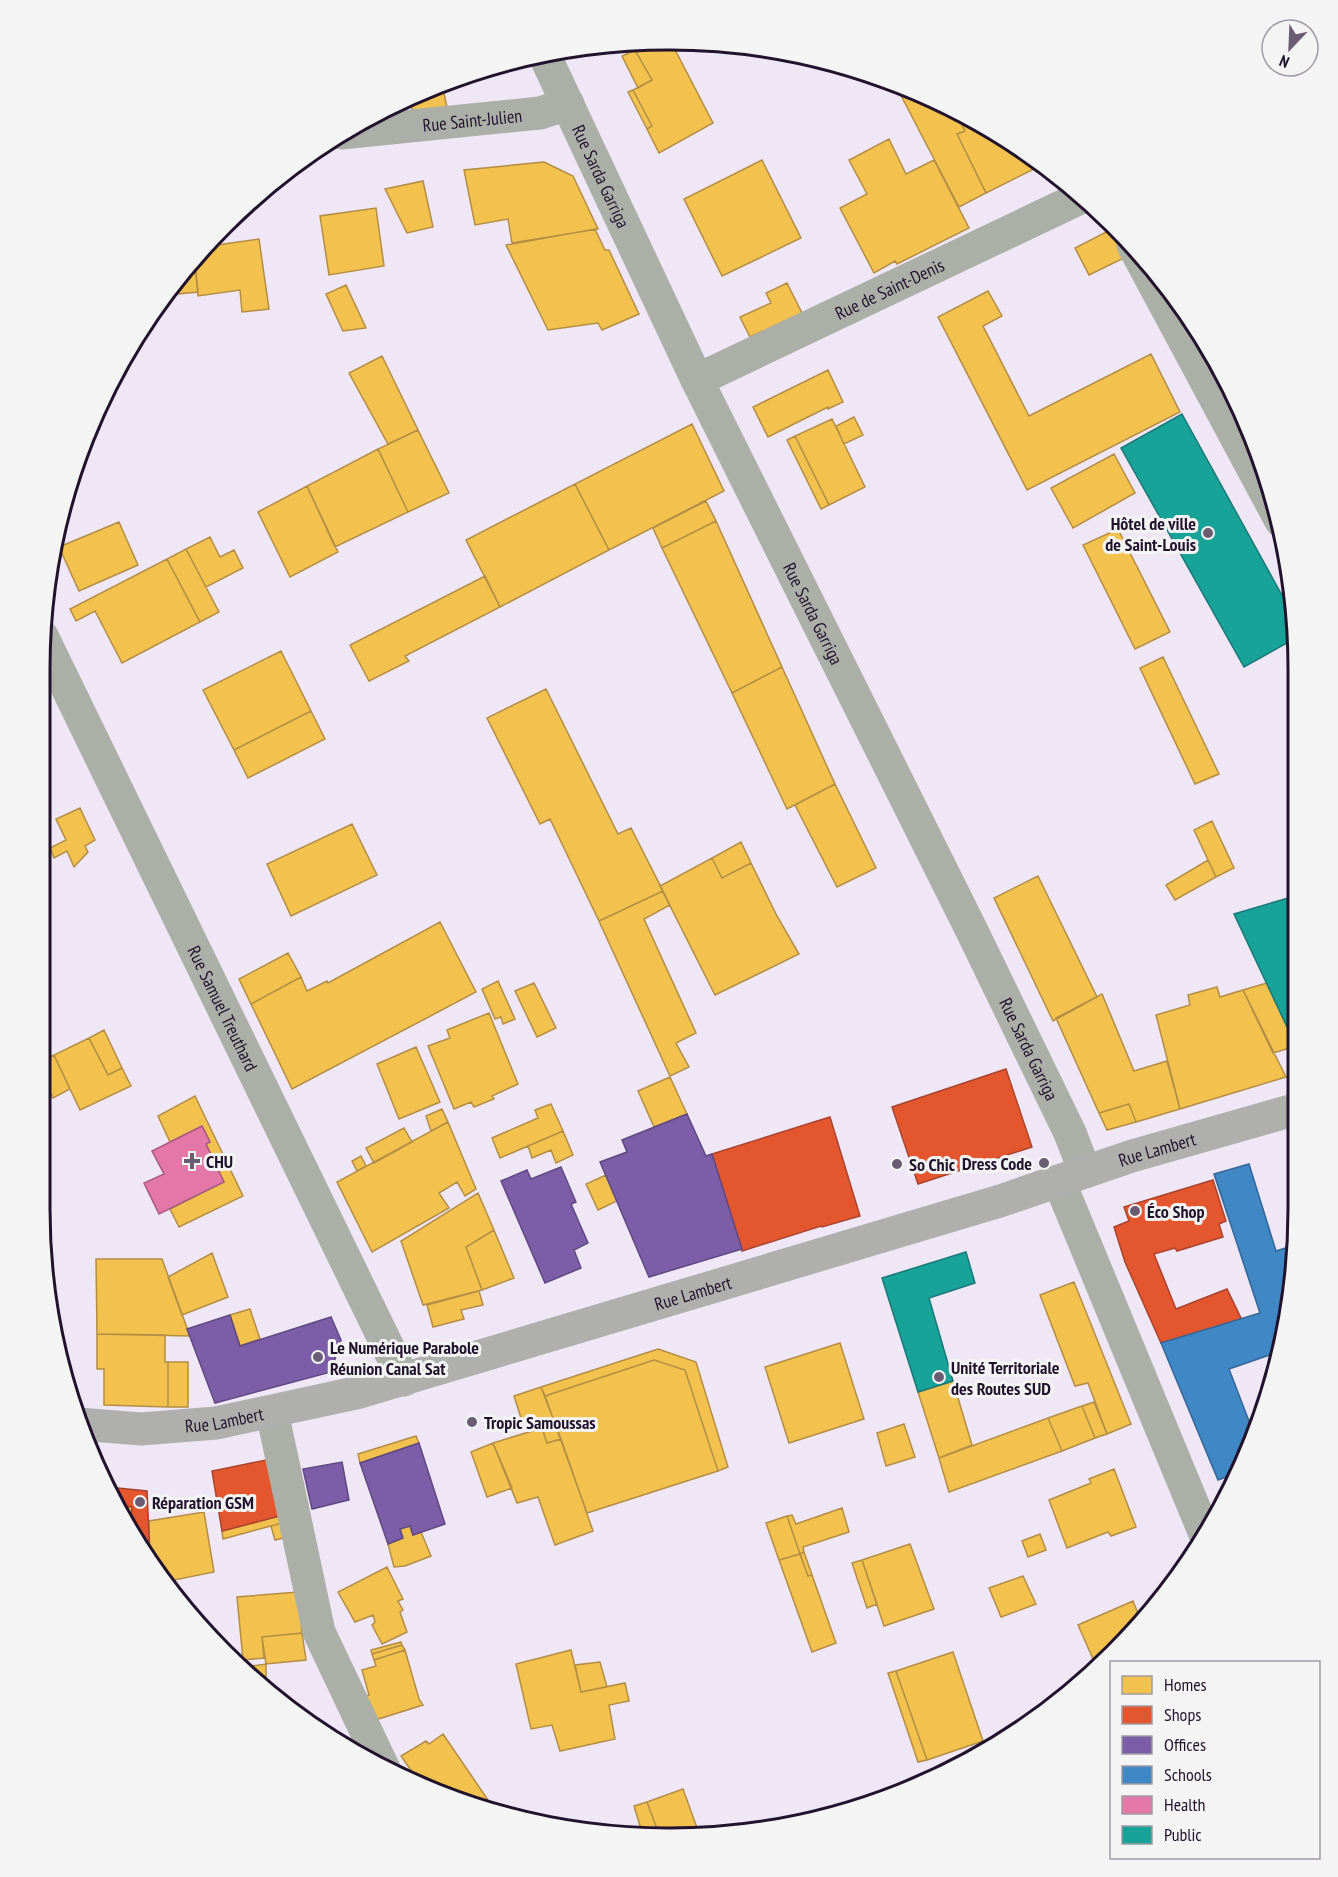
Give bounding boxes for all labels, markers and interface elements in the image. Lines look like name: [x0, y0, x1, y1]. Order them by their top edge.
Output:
north arrow: [1260, 18, 1320, 78]
text: N: [1276, 51, 1292, 73]
street label: Rue Saint-Julien: [422, 103, 523, 136]
street label: Rue Sarda Garriga: [567, 121, 635, 231]
street label: Rue de Saint-Denis: [831, 253, 948, 324]
place label: Hôtel de ville de Saint-Louis: [1105, 512, 1196, 556]
marker: Hôtel de ville de Saint-Louis: [1201, 526, 1215, 540]
street label: Rue Sarda Garriga: [778, 559, 849, 668]
street label: Rue Samuel Treuthard: [183, 942, 263, 1075]
street label: Rue Sarda Garriga: [995, 994, 1064, 1104]
street label: Rue Lambert: [1115, 1127, 1198, 1171]
place label: CHU: [206, 1150, 233, 1173]
marker: CHU: [183, 1152, 201, 1170]
place label: Dress Code: [962, 1152, 1032, 1175]
place label: So Chic: [909, 1153, 956, 1176]
marker: Dress Code: [1037, 1156, 1051, 1170]
marker: So Chic: [890, 1157, 904, 1171]
place label: Éco Shop: [1147, 1200, 1205, 1223]
marker: Éco Shop: [1128, 1204, 1142, 1218]
street label: Rue Lambert: [651, 1270, 734, 1315]
place label: Le Numérique Parabole Réunion Canal Sat: [330, 1336, 479, 1380]
marker: Le Numérique Parabole Réunion Canal Sat: [311, 1350, 325, 1364]
place label: Unité Territoriale des Routes SUD: [951, 1356, 1060, 1400]
marker: Unité Territoriale des Routes SUD: [932, 1370, 946, 1384]
street label: Rue Lambert: [184, 1402, 266, 1437]
place label: Tropic Samoussas: [484, 1411, 596, 1434]
marker: Tropic Samoussas: [465, 1415, 479, 1429]
place label: Réparation GSM: [152, 1491, 254, 1514]
marker: Réparation GSM: [133, 1495, 147, 1509]
legend: [1110, 1661, 1320, 1859]
text: Homes: [1164, 1673, 1207, 1696]
text: Shops: [1164, 1703, 1201, 1726]
text: Offices: [1164, 1733, 1206, 1756]
text: Schools: [1164, 1763, 1212, 1786]
text: Health: [1164, 1793, 1205, 1816]
text: Public: [1164, 1823, 1202, 1846]

